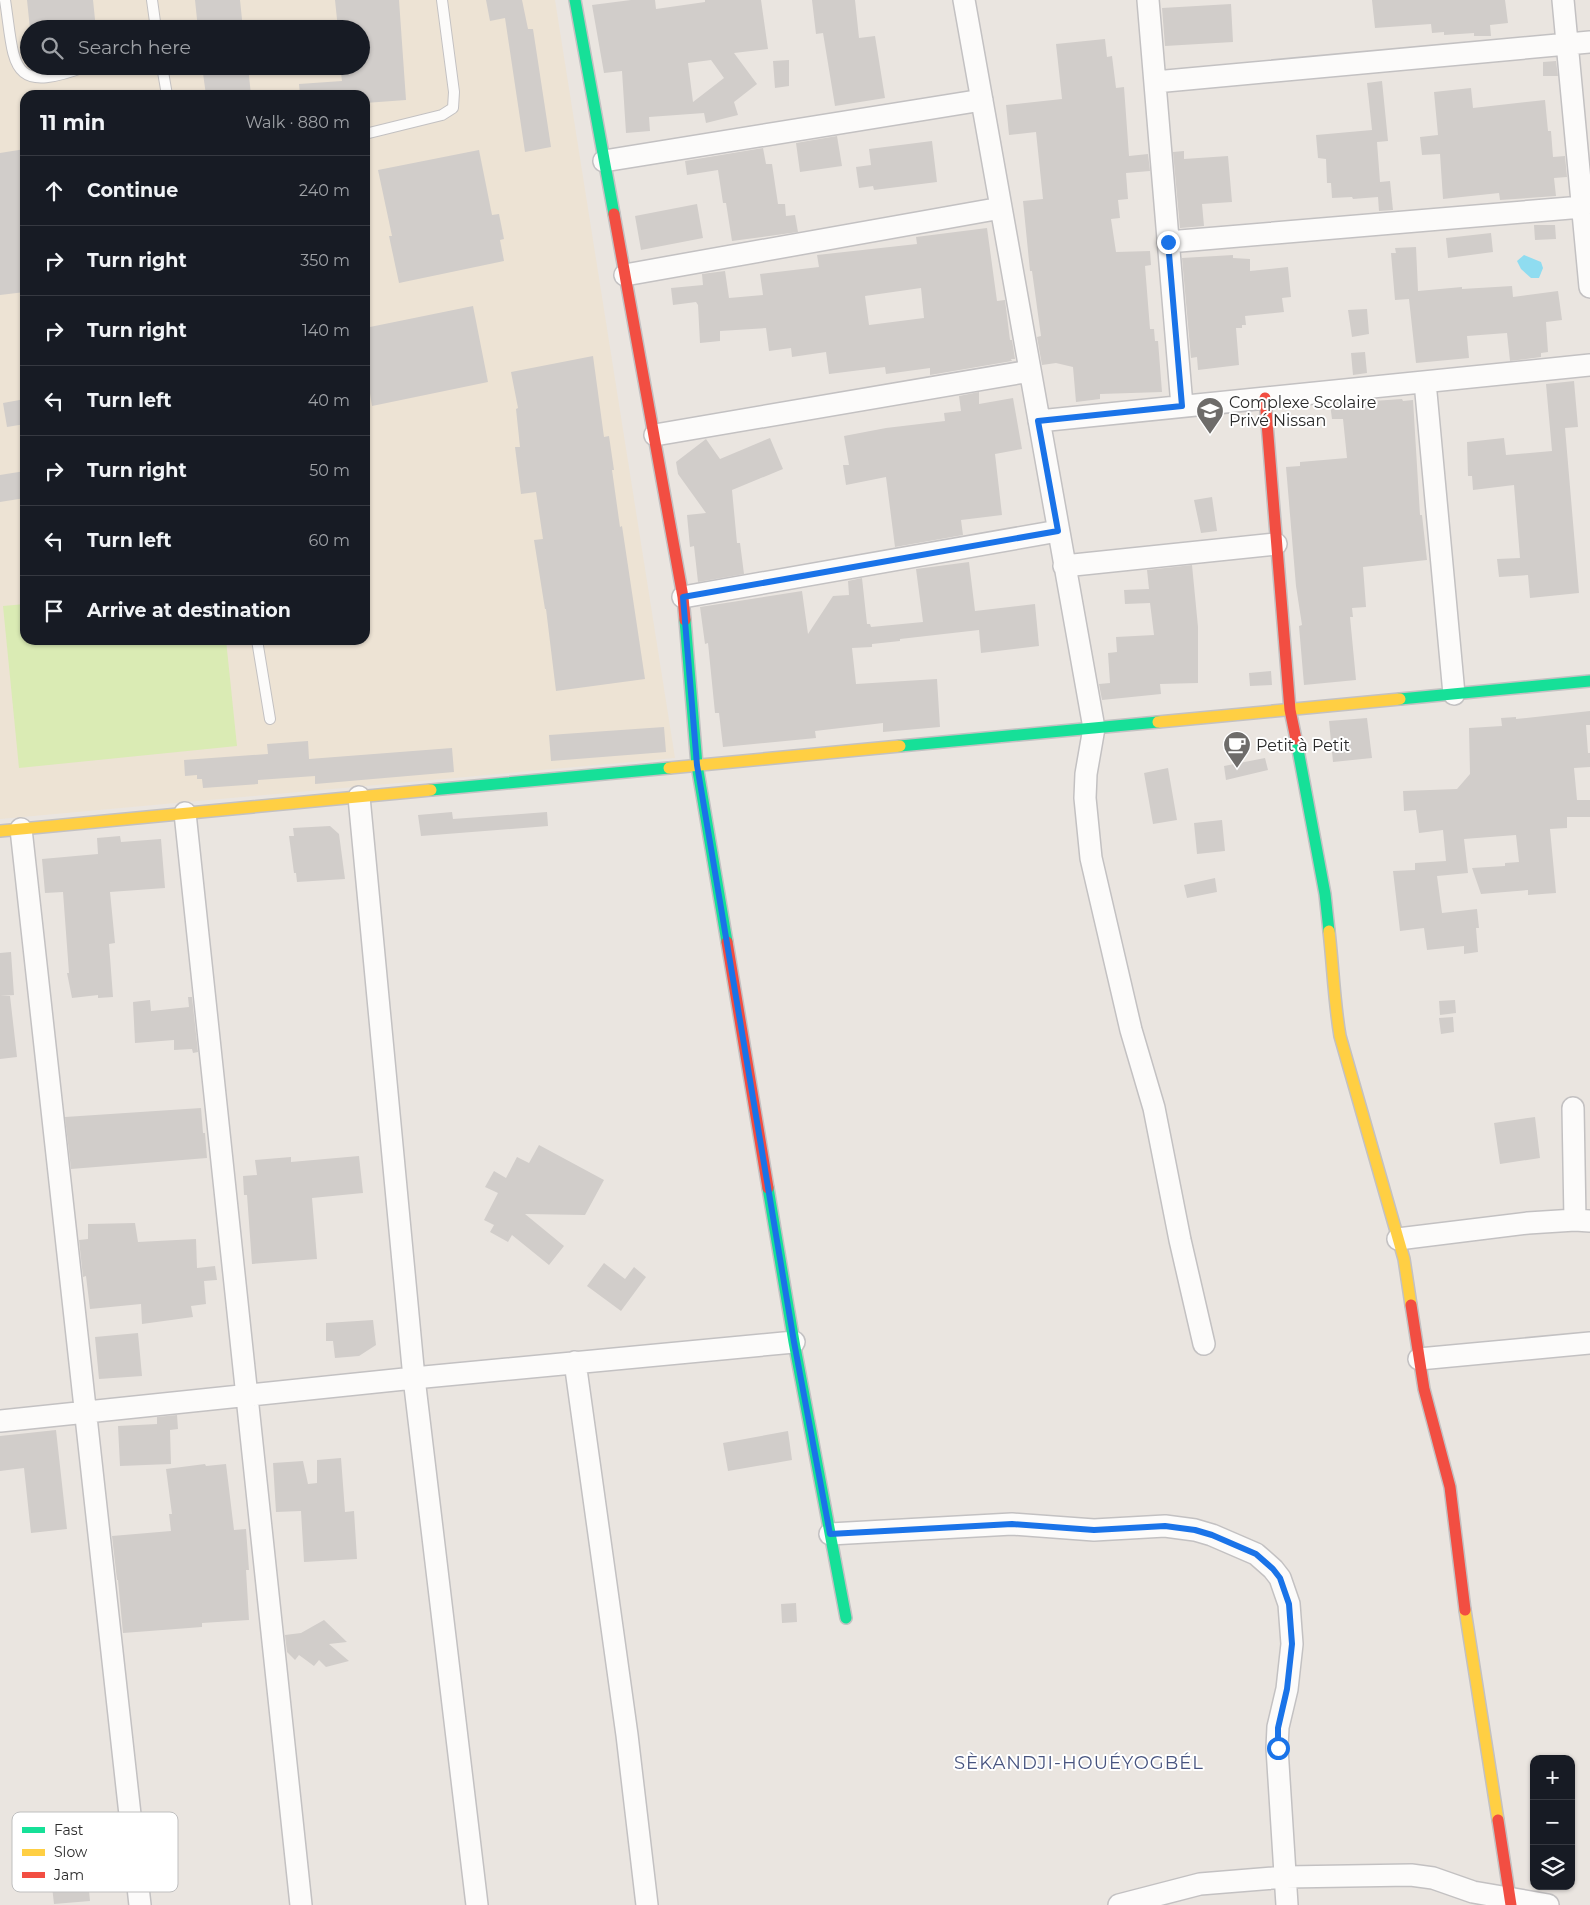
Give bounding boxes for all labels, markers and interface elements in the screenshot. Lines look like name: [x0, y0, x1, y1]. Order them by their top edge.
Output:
search box: [20, 20, 370, 75]
icon: search: [38, 34, 66, 62]
text: Search here: [78, 36, 191, 59]
text: 11 min: [40, 110, 105, 135]
text: Walk · 880 m: [245, 113, 350, 132]
icon: ahead: [40, 177, 68, 205]
text: Continue: [87, 179, 178, 202]
text: 240 m: [299, 181, 350, 200]
route end: [1157, 231, 1180, 254]
icon: right: [40, 247, 68, 275]
text: Turn right: [87, 249, 187, 272]
text: 350 m: [300, 251, 350, 270]
icon: right: [40, 317, 68, 345]
text: Turn right: [87, 319, 187, 342]
text: 140 m: [302, 321, 350, 340]
icon: left: [40, 387, 68, 415]
text: Turn left: [87, 389, 172, 412]
text: 40 m: [308, 391, 350, 410]
place label: Complexe Scolaire Privé Nissan: [1229, 393, 1376, 430]
school or university icon: Complexe Scolaire Privé Nissan: [1195, 396, 1225, 435]
icon: right: [40, 457, 68, 485]
text: Turn right: [87, 459, 187, 482]
text: 50 m: [309, 461, 350, 480]
icon: left: [40, 527, 68, 555]
text: Turn left: [87, 529, 172, 552]
text: 60 m: [308, 531, 350, 550]
icon: arrive: [40, 597, 68, 625]
text: Arrive at destination: [87, 599, 291, 622]
cafe icon: Petit à Petit: [1222, 730, 1252, 769]
place label: Petit à Petit: [1256, 736, 1351, 755]
route start: [1267, 1737, 1290, 1760]
district label: SÈKANDJI-HOUÉYOGBÉL: [954, 1752, 1204, 1774]
map controls: [1530, 1755, 1575, 1890]
button: +: [1530, 1755, 1575, 1800]
button: −: [1530, 1800, 1575, 1845]
legend: [12, 1812, 178, 1892]
text: Fast: [54, 1821, 84, 1839]
text: Slow: [54, 1843, 88, 1861]
button: layers: [1530, 1845, 1575, 1890]
text: Jam: [53, 1866, 84, 1884]

